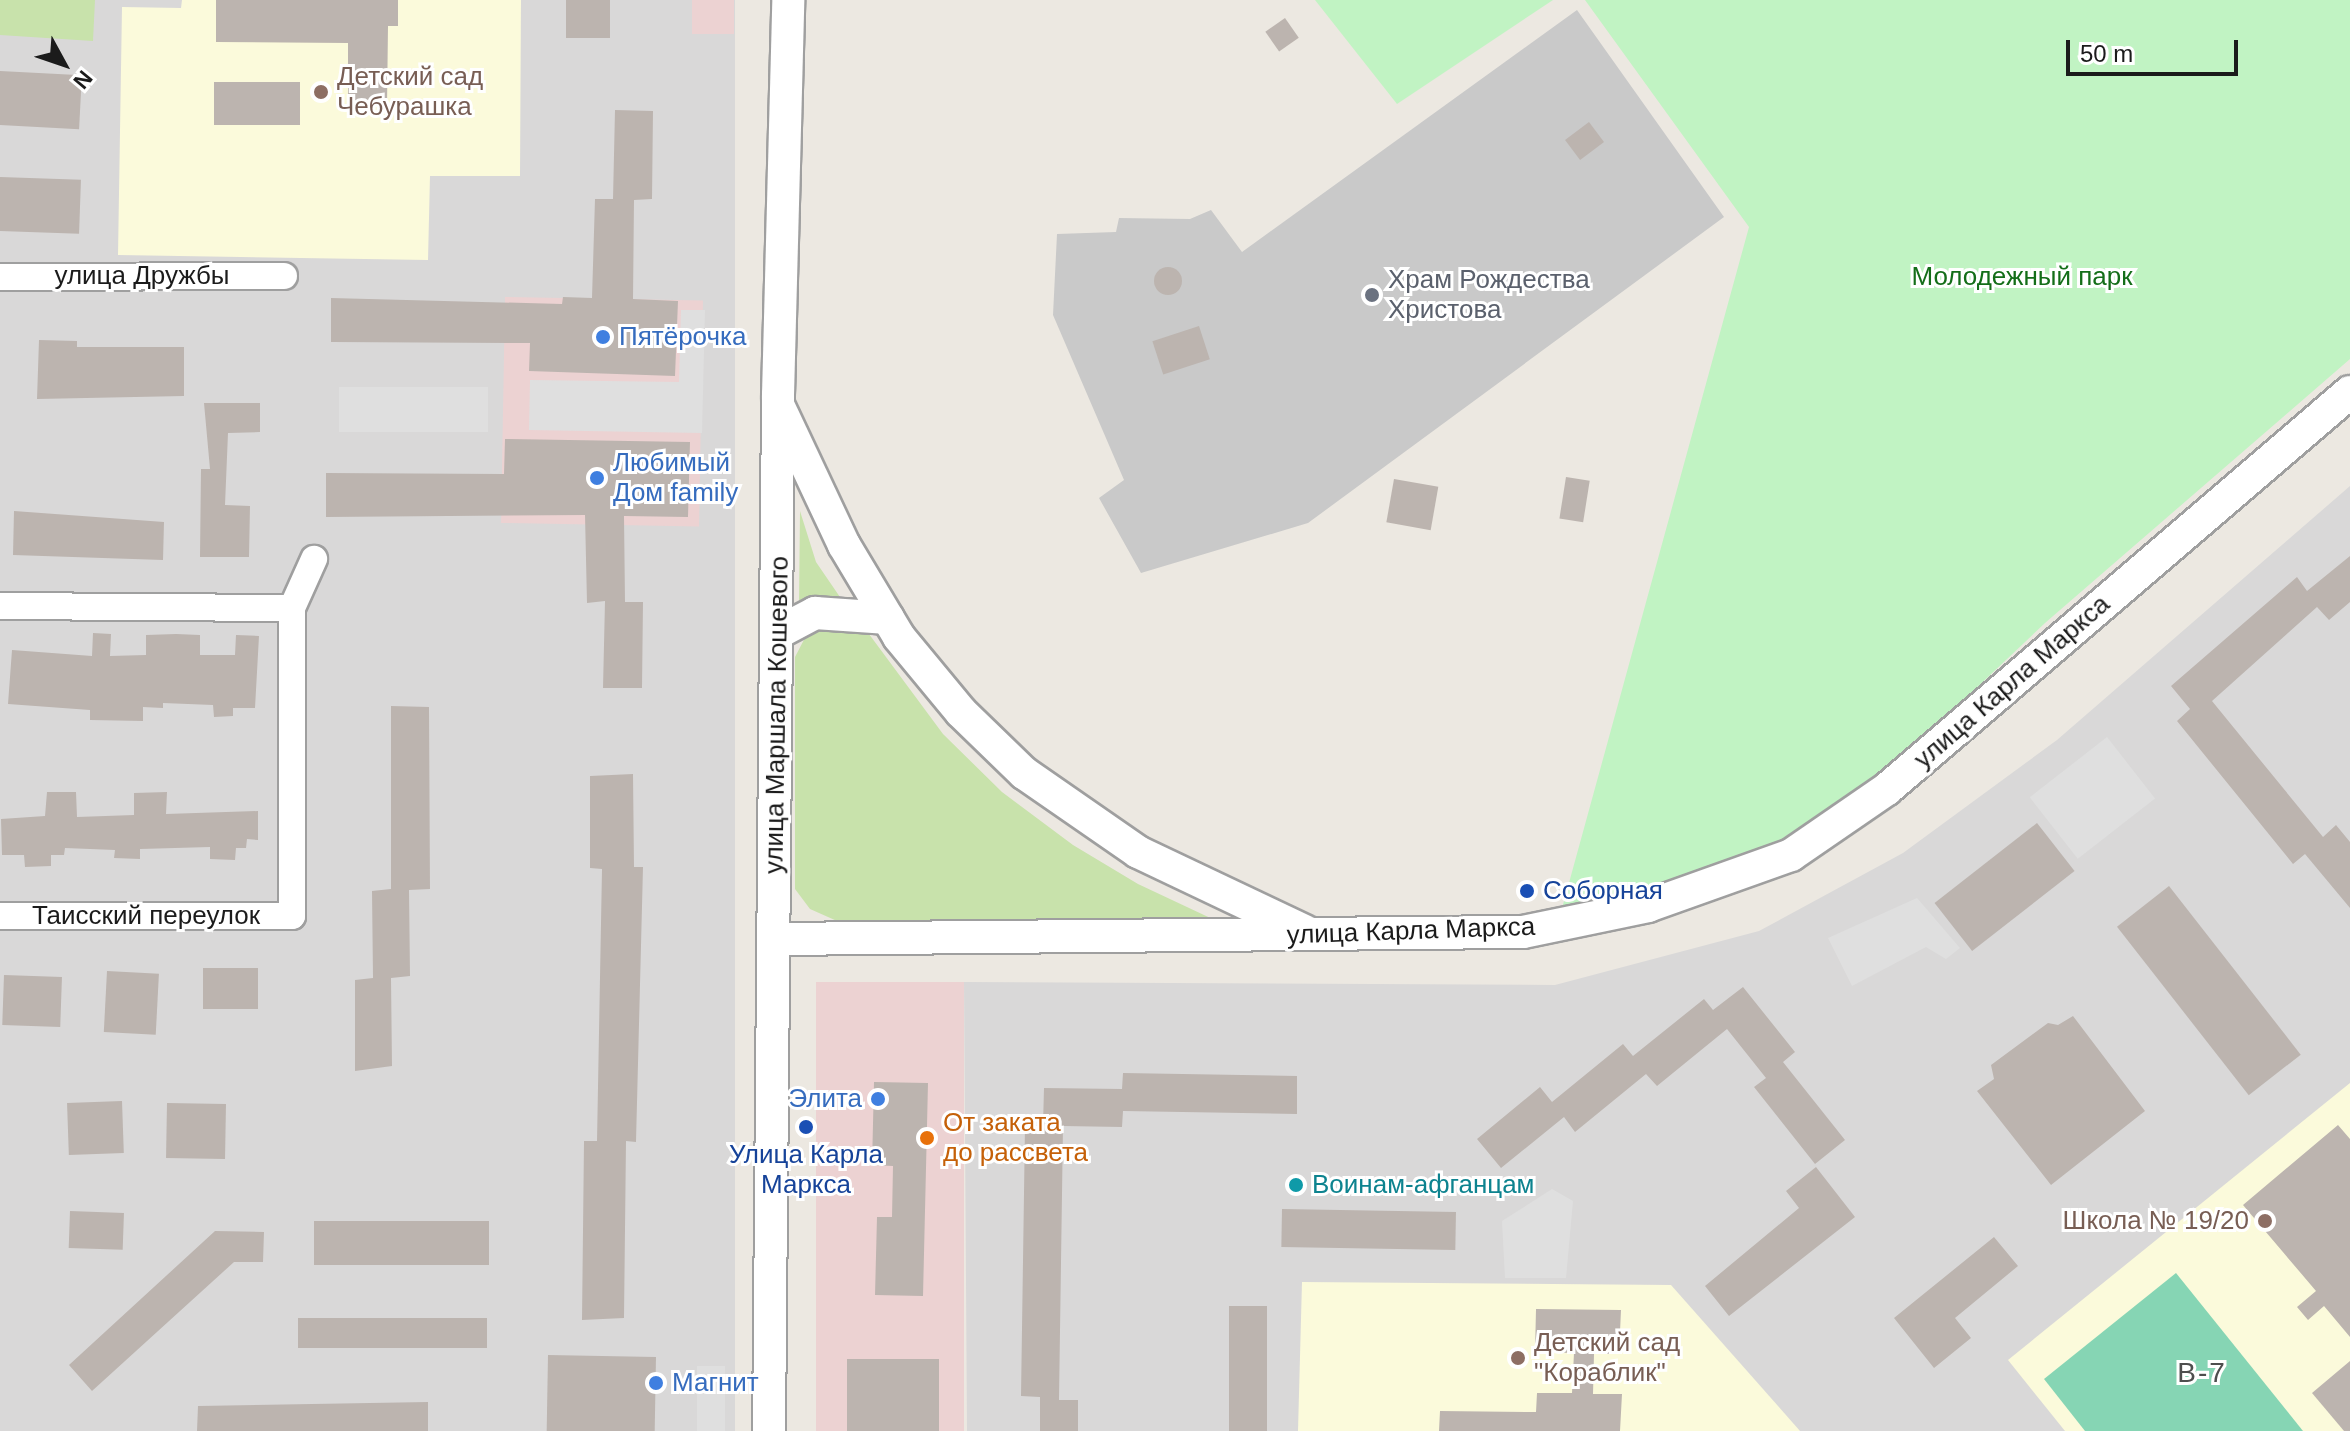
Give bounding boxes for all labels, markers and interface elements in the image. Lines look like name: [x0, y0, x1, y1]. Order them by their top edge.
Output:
north arrow: [24, 24, 104, 104]
scale bar: [2070, 24, 2242, 74]
text: 50 m: [2080, 40, 2133, 67]
place label: Детский сад Чебурашка: [337, 61, 483, 122]
text: N: [68, 66, 97, 94]
marker: Детский сад Чебурашка: [312, 83, 330, 101]
street label: улица Дружбы: [54, 260, 230, 292]
park label: Молодежный парк: [1911, 261, 2133, 293]
place label: Храм Рождества Христова: [1388, 264, 1590, 326]
marker: Храм Рождества Христова: [1363, 286, 1381, 304]
place label: Пятёрочка: [619, 321, 746, 353]
marker: Пятёрочка: [594, 328, 612, 346]
place label: Любимый Дом family: [613, 447, 738, 508]
marker: Любимый Дом family: [588, 469, 606, 487]
street label: улица Маршала Кошевого: [759, 556, 795, 874]
street label: улица Карла Маркса: [1908, 589, 2116, 775]
place label: Соборная: [1543, 875, 1663, 907]
marker: Соборная: [1518, 882, 1536, 900]
street label: Таисский переулок: [32, 900, 260, 932]
street label: улица Карла Маркса: [1286, 911, 1536, 951]
place label: Элита: [788, 1083, 862, 1115]
marker: Элита: [869, 1090, 887, 1108]
place label: От заката до рассвета: [943, 1107, 1088, 1168]
marker: Улица Карла Маркса: [797, 1118, 815, 1136]
marker: От заката до рассвета: [918, 1129, 936, 1147]
place label: Улица Карла Маркса: [729, 1139, 883, 1200]
place label: Воинам-афганцам: [1312, 1169, 1534, 1201]
marker: Воинам-афганцам: [1287, 1176, 1305, 1194]
place label: Школа № 19/20: [2063, 1205, 2249, 1237]
marker: Школа № 19/20: [2256, 1212, 2274, 1230]
place label: Детский сад "Кораблик": [1534, 1327, 1680, 1388]
marker: Детский сад "Кораблик": [1509, 1349, 1527, 1367]
district label: В-7: [2177, 1356, 2227, 1390]
place label: Магнит: [672, 1367, 759, 1399]
marker: Магнит: [647, 1374, 665, 1392]

